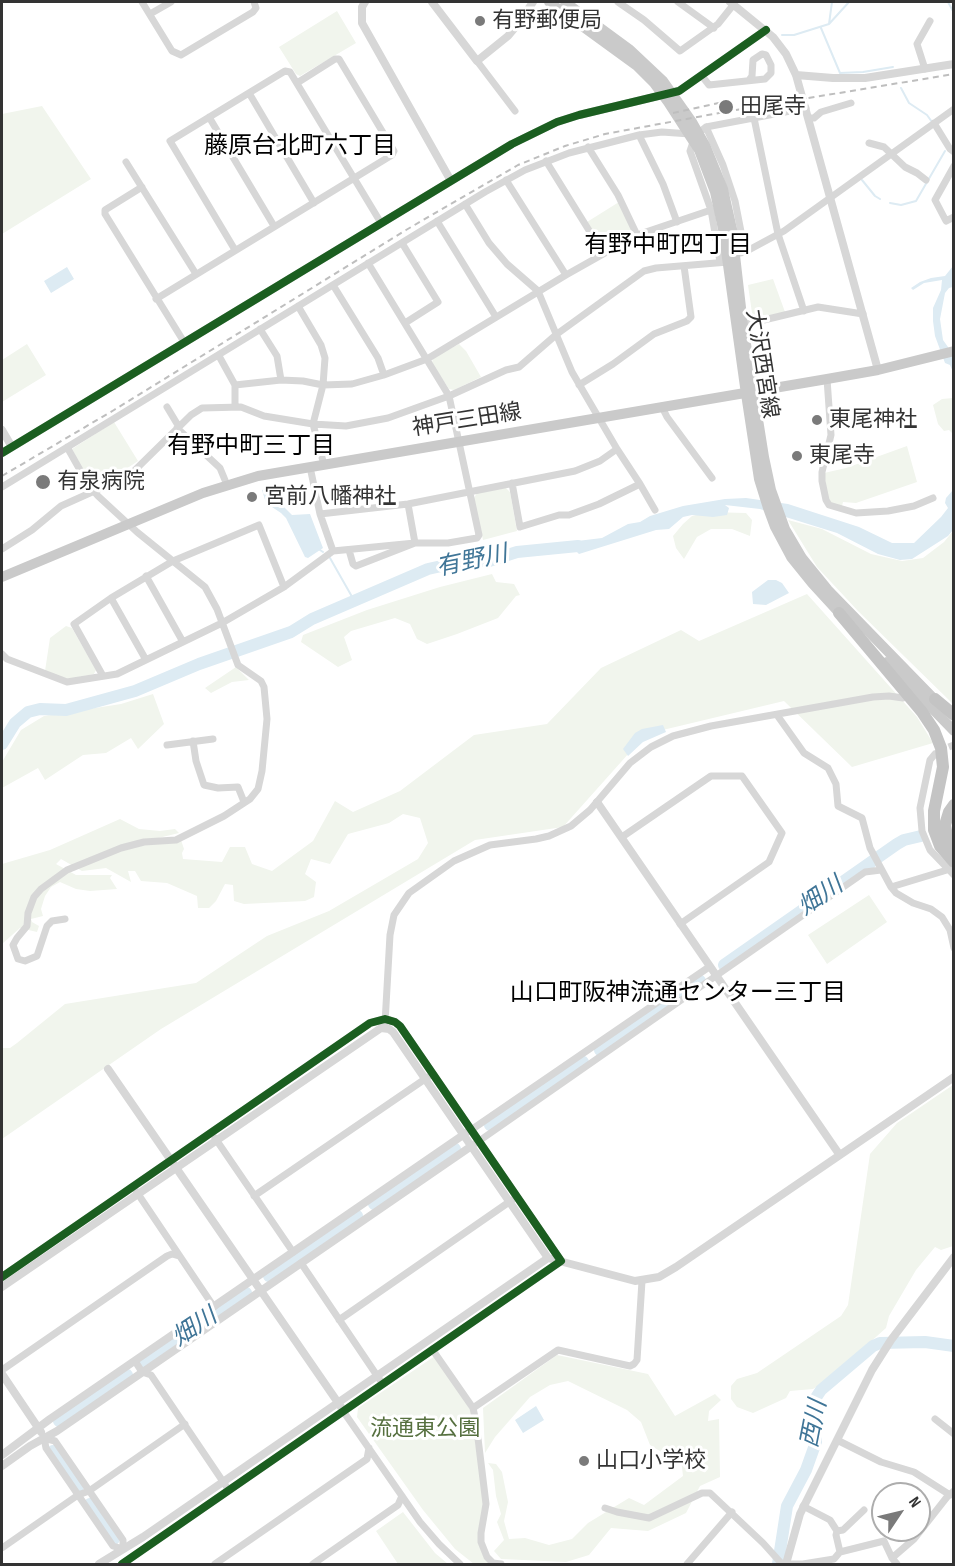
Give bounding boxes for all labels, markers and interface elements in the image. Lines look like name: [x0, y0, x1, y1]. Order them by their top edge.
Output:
place label: 有野郵便局: [492, 8, 602, 34]
marker: 有野郵便局: [473, 14, 487, 28]
place label: 田尾寺: [740, 94, 806, 120]
marker: 田尾寺: [717, 98, 735, 116]
district label: 藤原台北町六丁目: [204, 133, 396, 161]
district label: 有野中町四丁目: [584, 232, 752, 260]
street label: 大沢西宮線: [739, 308, 783, 420]
street label: 神戸三田線: [411, 399, 523, 443]
place label: 東尾神社: [829, 407, 917, 433]
marker: 東尾神社: [810, 413, 824, 427]
district label: 有野中町三丁目: [167, 433, 335, 461]
place label: 東尾寺: [809, 443, 875, 469]
marker: 東尾寺: [790, 449, 804, 463]
place label: 有泉病院: [57, 469, 145, 495]
marker: 有泉病院: [34, 473, 52, 491]
place label: 宮前八幡神社: [264, 484, 396, 510]
marker: 宮前八幡神社: [245, 490, 259, 504]
water label: 有野川: [434, 540, 510, 584]
water label: 畑川: [793, 871, 849, 923]
district label: 山口町阪神流通センター三丁目: [510, 980, 846, 1008]
water label: 畑川: [167, 1303, 223, 1353]
water label: 西川: [796, 1398, 834, 1450]
park label: 流通東公園: [370, 1416, 480, 1442]
place label: 山口小学校: [596, 1448, 706, 1474]
marker: 山口小学校: [577, 1454, 591, 1468]
north arrow: [871, 1482, 931, 1542]
text: N: [904, 1494, 925, 1511]

